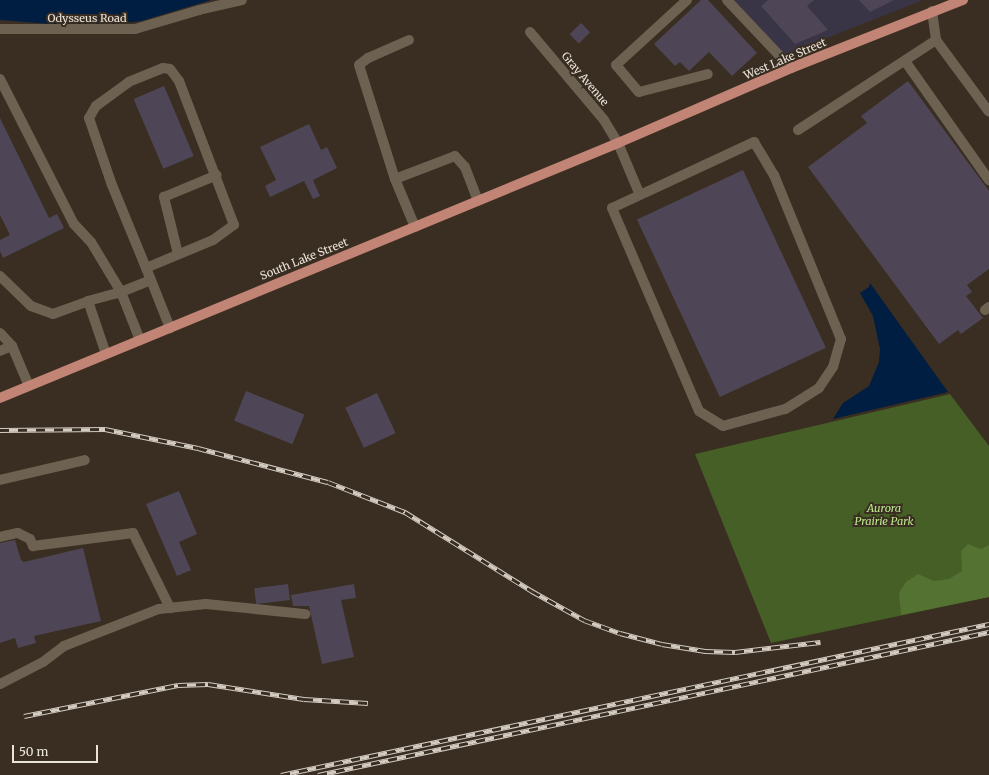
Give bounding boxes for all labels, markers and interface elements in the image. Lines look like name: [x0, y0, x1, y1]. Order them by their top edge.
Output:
street label: Odysseus Road: [47, 11, 127, 25]
street label: West Lake Street: [742, 36, 828, 82]
street label: Gray Avenue: [559, 50, 611, 108]
street label: South Lake Street: [258, 235, 350, 283]
park label: Aurora Prairie Park: [855, 502, 913, 528]
scale bar: [14, 737, 100, 763]
text: 50 m: [19, 744, 48, 759]

